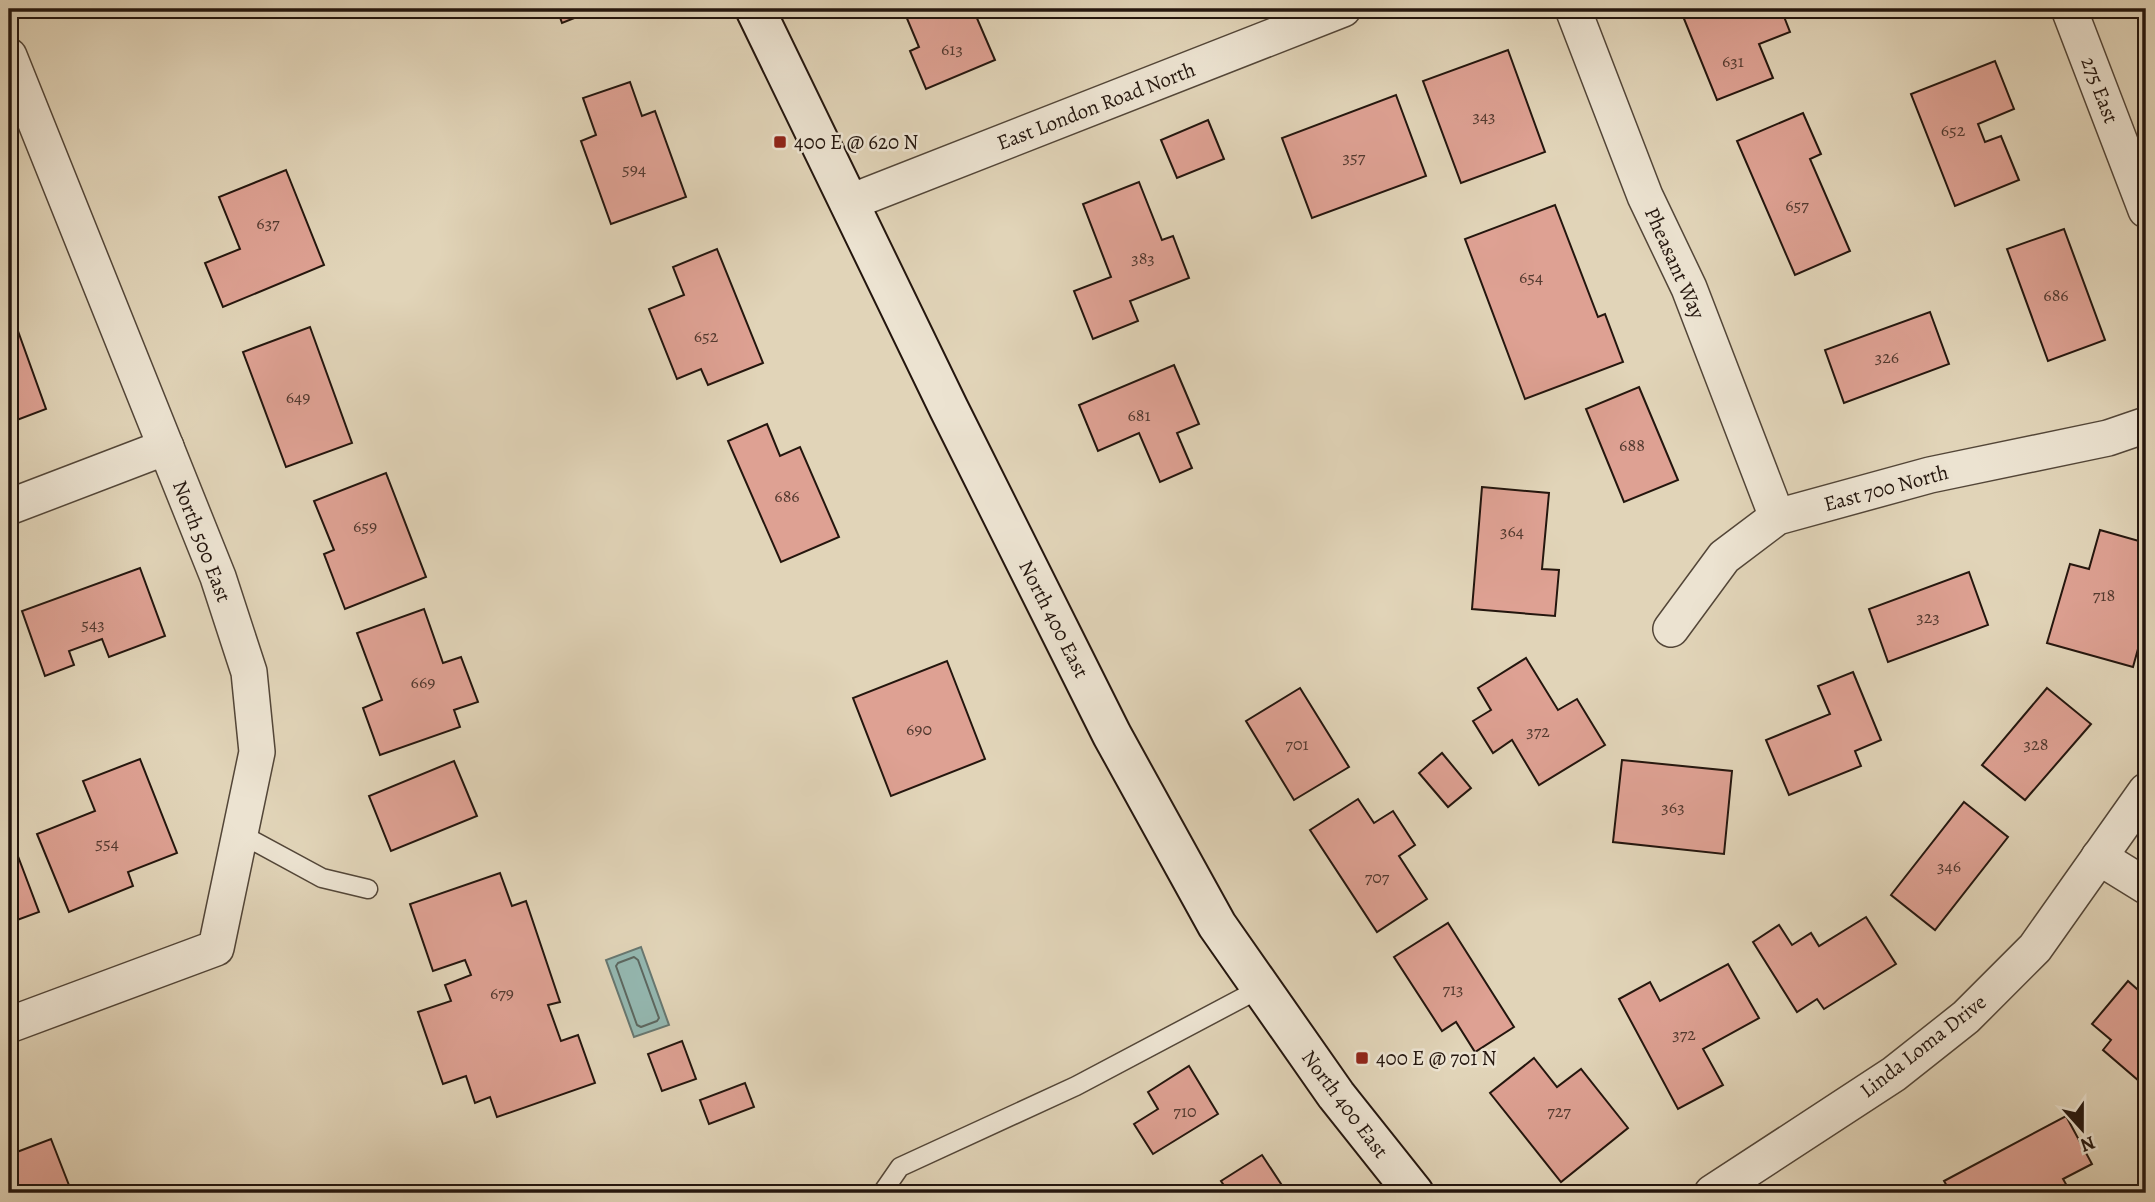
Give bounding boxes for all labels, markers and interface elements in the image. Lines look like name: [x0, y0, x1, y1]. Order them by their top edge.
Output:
house number: 613: [941, 37, 963, 61]
house number: 631: [1722, 49, 1744, 73]
street label: 275 East: [2075, 53, 2125, 127]
street label: East London Road North: [993, 55, 1199, 157]
house number: 343: [1472, 104, 1496, 128]
house number: 652: [1941, 118, 1966, 142]
place label: 400 E @ 620 N: [794, 128, 918, 156]
marker: 400 E @ 620 N: [772, 134, 788, 150]
house number: 357: [1343, 145, 1366, 169]
house number: 594: [622, 157, 646, 181]
house number: 657: [1785, 193, 1809, 217]
street label: Pheasant Way: [1638, 203, 1712, 324]
house number: 637: [256, 211, 280, 235]
house number: 383: [1131, 246, 1155, 270]
house number: 654: [1519, 265, 1543, 289]
house number: 686: [2043, 283, 2069, 307]
house number: 652: [694, 324, 719, 348]
house number: 326: [1875, 345, 1899, 369]
house number: 649: [286, 385, 310, 409]
house number: 681: [1127, 403, 1151, 427]
house number: 688: [1619, 433, 1645, 457]
street label: East 700 North: [1821, 458, 1951, 518]
street label: North 500 East: [166, 476, 238, 606]
house number: 686: [774, 484, 800, 508]
house number: 659: [353, 514, 377, 538]
house number: 364: [1500, 519, 1524, 543]
street label: North 400 East: [1012, 555, 1096, 683]
house number: 718: [2093, 583, 2115, 607]
house number: 323: [1916, 605, 1940, 629]
house number: 543: [81, 612, 105, 636]
house number: 669: [411, 670, 435, 694]
house number: 690: [906, 717, 932, 741]
house number: 372: [1526, 719, 1550, 743]
house number: 701: [1285, 732, 1309, 756]
house number: 328: [2024, 732, 2048, 756]
house number: 363: [1661, 795, 1685, 819]
house number: 554: [95, 831, 119, 855]
house number: 346: [1937, 854, 1961, 878]
house number: 707: [1365, 865, 1390, 889]
house number: 713: [1442, 977, 1464, 1001]
house number: 679: [490, 981, 514, 1005]
street label: Linda Loma Drive: [1854, 988, 1992, 1104]
house number: 372: [1672, 1022, 1696, 1046]
street label: North 400 East: [1295, 1044, 1395, 1164]
place label: 400 E @ 701 N: [1376, 1044, 1497, 1072]
marker: 400 E @ 701 N: [1354, 1050, 1370, 1066]
north arrow: [2046, 1094, 2116, 1164]
house number: 710: [1173, 1099, 1197, 1123]
house number: 727: [1547, 1099, 1571, 1123]
text: N: [2076, 1129, 2099, 1159]

